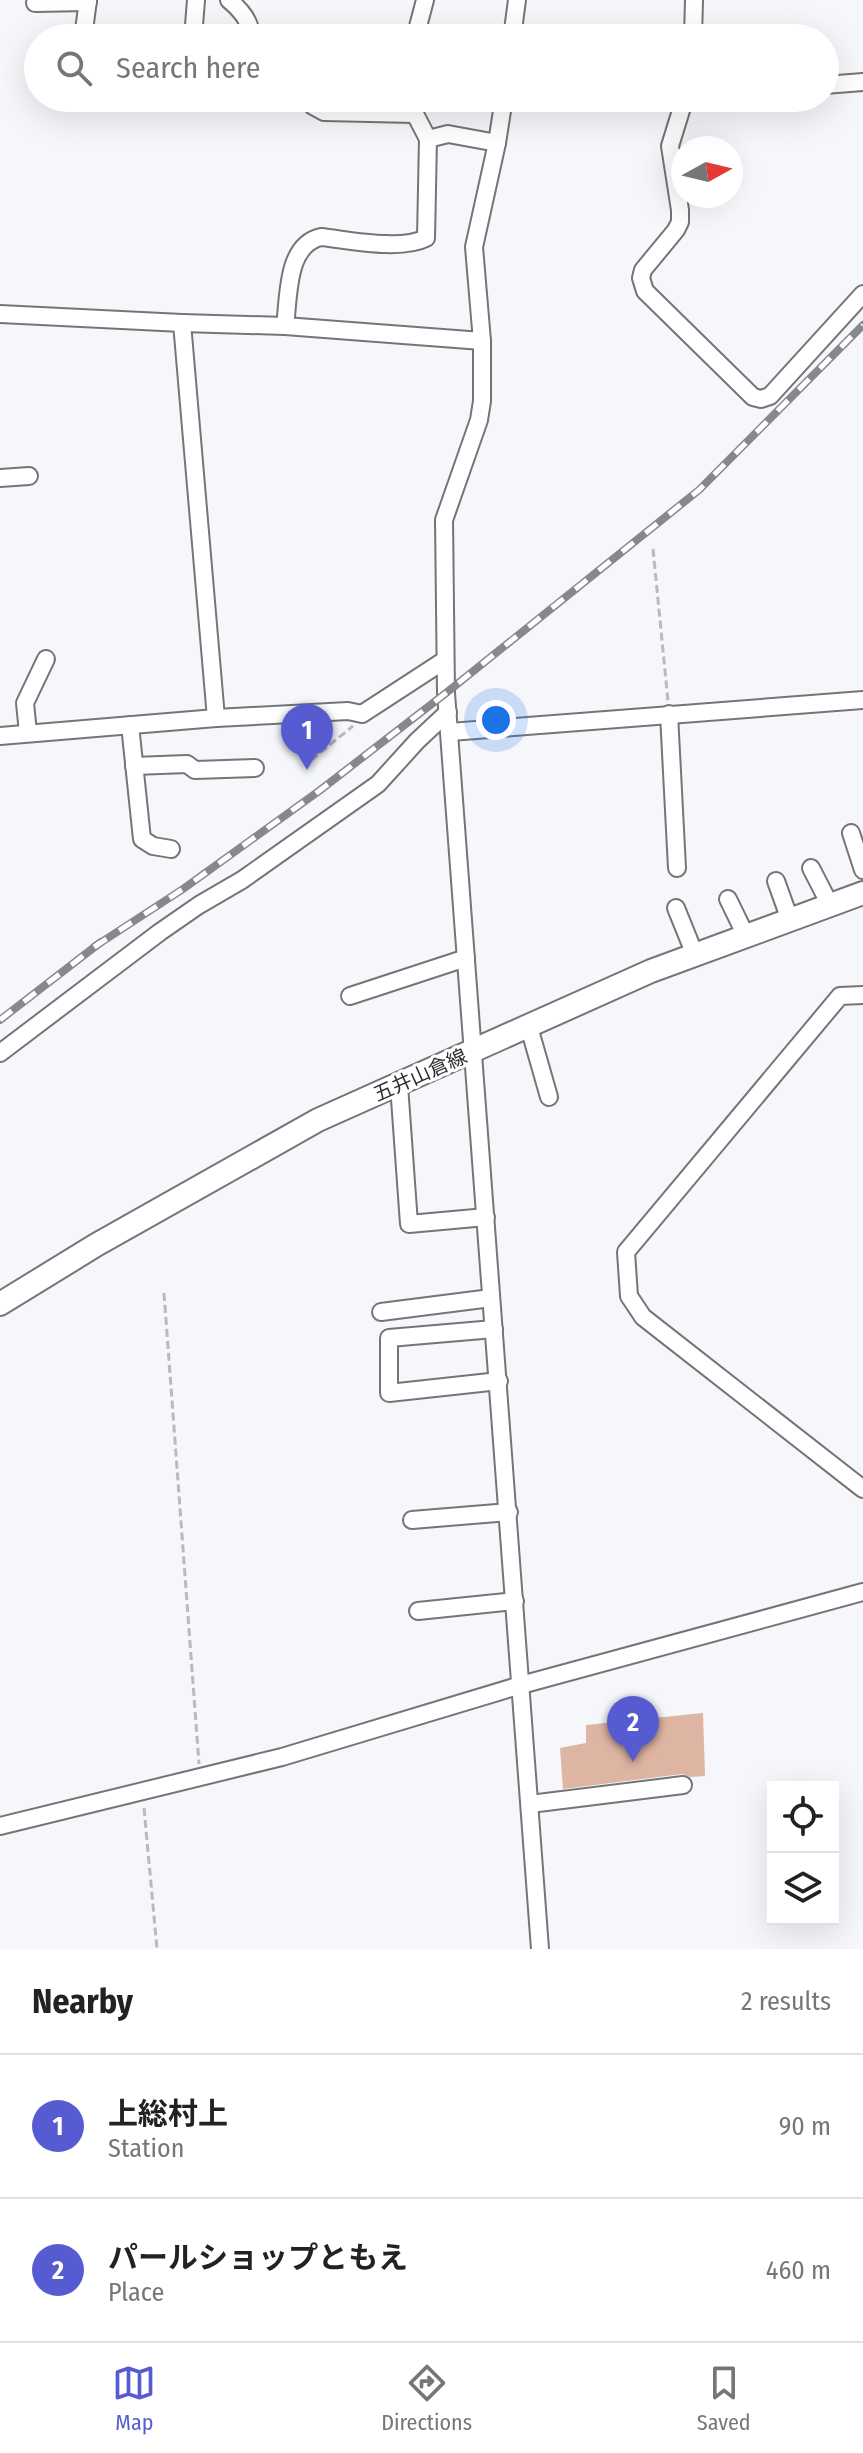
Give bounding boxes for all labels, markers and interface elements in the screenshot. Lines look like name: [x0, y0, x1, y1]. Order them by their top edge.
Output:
search box: [24, 24, 839, 112]
icon: search: [52, 46, 96, 90]
text: Search here: [116, 50, 261, 86]
north arrow: [671, 136, 743, 208]
your location: [476, 700, 516, 740]
pin: 1: [281, 704, 333, 770]
street label: 五井山倉線: [369, 1044, 471, 1106]
pin: 2: [607, 1696, 659, 1762]
map controls: [767, 1781, 839, 1925]
button: locate: [767, 1781, 839, 1853]
button: layers: [767, 1853, 839, 1925]
text: Nearby: [32, 1981, 133, 2022]
text: 2 results: [741, 1986, 831, 2017]
text: 上総村上: [108, 2096, 228, 2132]
text: 1: [53, 2111, 64, 2142]
text: 90 m: [779, 2111, 831, 2142]
text: Station: [108, 2133, 184, 2164]
text: パールショップともえ: [108, 2240, 408, 2276]
text: 2: [52, 2255, 64, 2286]
text: 460 m: [766, 2255, 831, 2286]
text: Place: [108, 2277, 164, 2308]
tab: Map: [112, 2361, 156, 2436]
tab: Directions: [381, 2361, 472, 2436]
tab: Saved: [697, 2361, 751, 2436]

